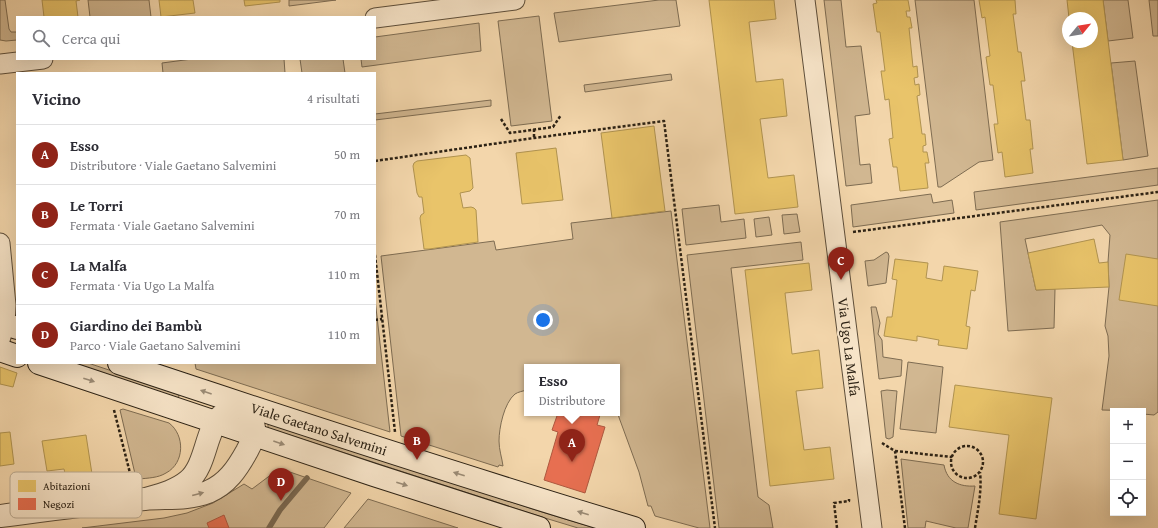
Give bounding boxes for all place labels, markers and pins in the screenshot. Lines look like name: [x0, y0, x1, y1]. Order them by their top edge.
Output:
pin: C: [828, 247, 854, 280]
pin: B: [404, 427, 430, 460]
pin: A: [559, 429, 585, 462]
pin: D: [268, 468, 294, 501]

